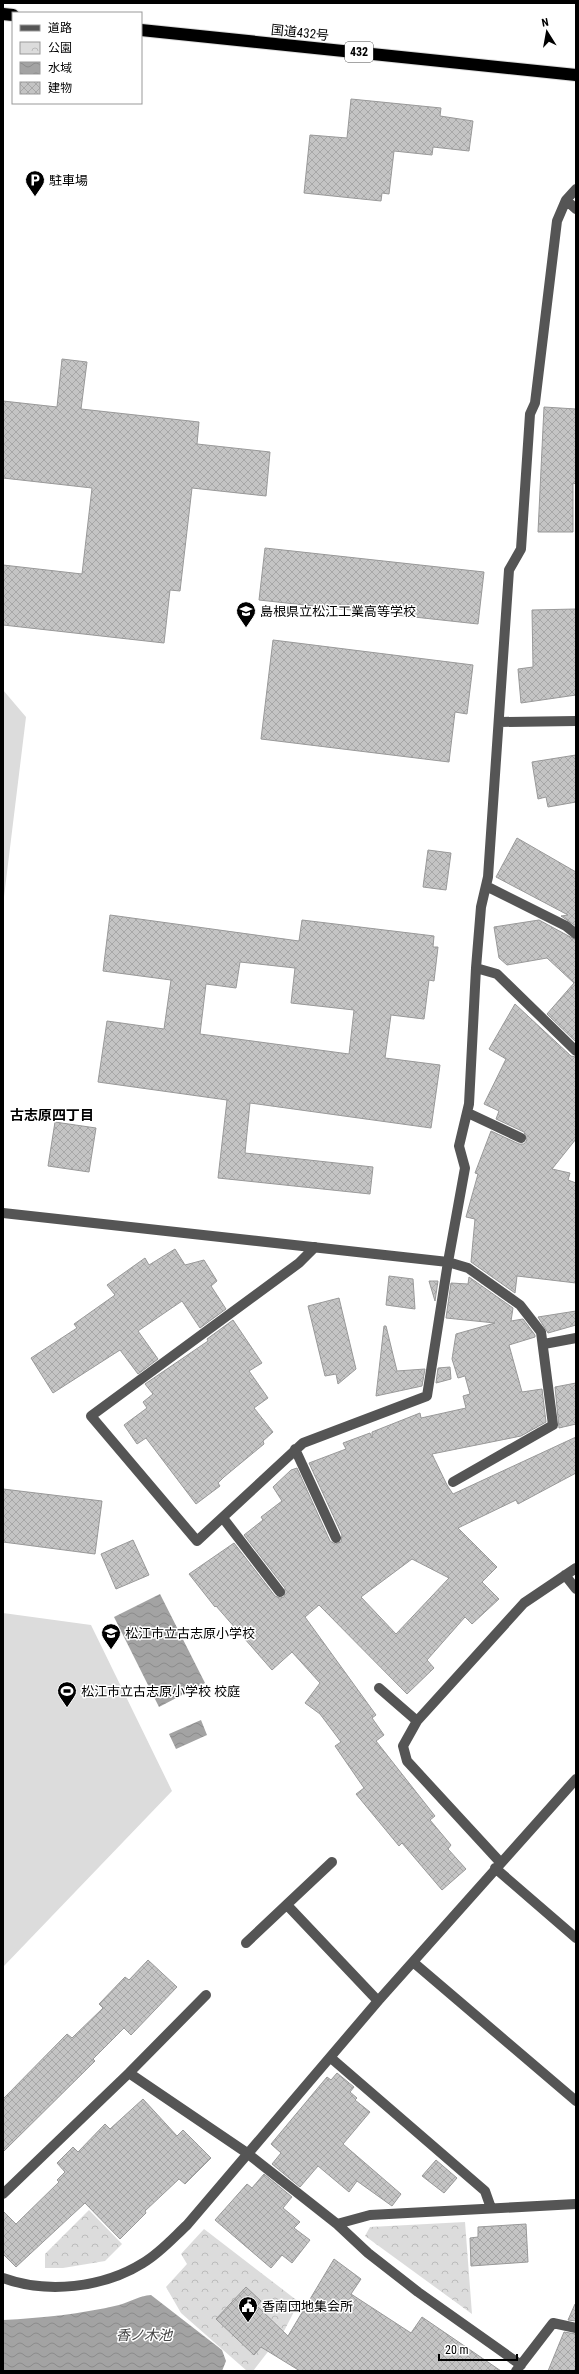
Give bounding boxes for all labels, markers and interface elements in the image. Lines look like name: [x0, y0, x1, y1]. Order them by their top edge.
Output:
legend: [12, 12, 142, 104]
north arrow: [527, 12, 567, 52]
text: N: [541, 16, 550, 30]
text: 道路: [48, 21, 72, 35]
street label: 国道432号: [270, 22, 330, 43]
text: 公園: [48, 41, 72, 55]
road number: 432: [345, 42, 373, 62]
text: 水域: [48, 61, 72, 75]
text: 建物: [48, 81, 72, 95]
parking icon: 駐車場: [24, 169, 46, 197]
place label: 駐車場: [49, 173, 88, 188]
school or university icon: 島根県立松江工業高等学校: [235, 600, 257, 628]
place label: 島根県立松江工業高等学校: [260, 604, 416, 619]
district label: 古志原四丁目: [10, 1107, 94, 1123]
school or university icon: 松江市立古志原小学校: [100, 1622, 122, 1650]
place label: 松江市立古志原小学校: [125, 1626, 255, 1641]
sports icon: 松江市立古志原小学校 校庭: [56, 1680, 78, 1708]
place label: 松江市立古志原小学校 校庭: [81, 1684, 240, 1699]
public building icon: 香南団地集会所: [237, 2295, 259, 2323]
place label: 香南団地集会所: [262, 2299, 353, 2314]
water label: 香ノ木池: [116, 2327, 174, 2343]
scale bar: [439, 2336, 517, 2362]
text: 20 m: [445, 2343, 469, 2357]

